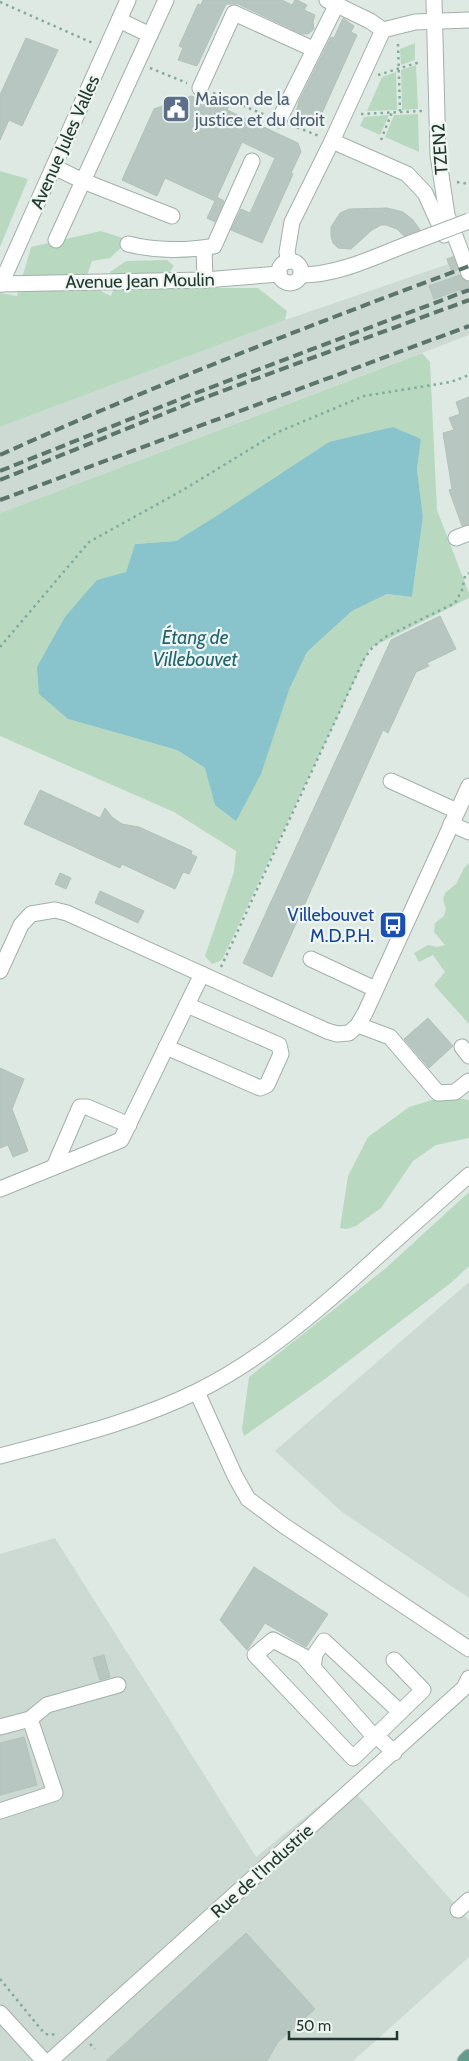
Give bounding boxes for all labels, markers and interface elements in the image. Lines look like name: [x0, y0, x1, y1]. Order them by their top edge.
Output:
street label: Avenue Jules Valles: [26, 72, 104, 212]
place label: Maison de la justice et du droit: [194, 88, 325, 131]
public building icon: Maison de la justice et du droit: [161, 94, 191, 124]
street label: TZEN2: [427, 123, 453, 175]
street label: Avenue Jean Moulin: [65, 269, 215, 293]
water label: Étang de Villebouvet: [153, 624, 238, 671]
place label: Villebouvet M.D.P.H.: [287, 904, 374, 947]
bus stop icon: Villebouvet M.D.P.H.: [378, 910, 408, 940]
street label: Rue de l'Industrie: [206, 1819, 318, 1923]
scale bar: [289, 2008, 396, 2040]
text: 50 m: [296, 2017, 331, 2035]

